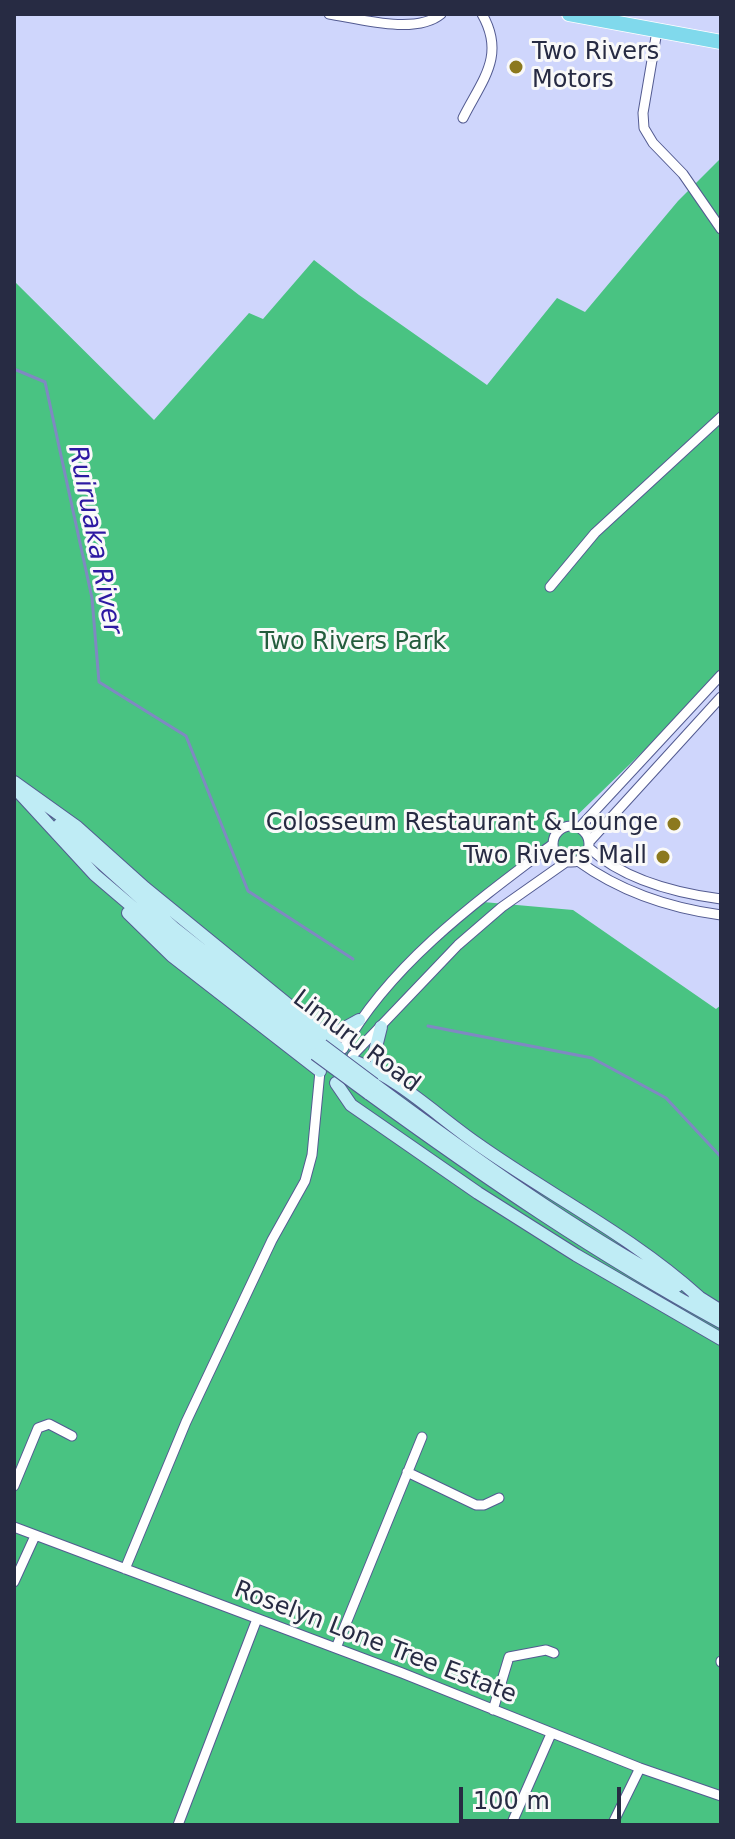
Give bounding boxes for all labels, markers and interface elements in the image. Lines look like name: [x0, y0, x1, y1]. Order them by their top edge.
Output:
place label: Two Rivers Motors: [532, 39, 659, 95]
marker: Two Rivers Motors: [507, 58, 525, 76]
water label: Ruiruaka River: [60, 443, 128, 637]
park label: Two Rivers Park: [260, 629, 446, 657]
place label: Colosseum Restaurant & Lounge: [266, 810, 658, 838]
marker: Colosseum Restaurant & Lounge: [665, 815, 683, 833]
place label: Two Rivers Mall: [463, 843, 647, 871]
marker: Two Rivers Mall: [654, 848, 672, 866]
street label: Limuru Road: [287, 985, 425, 1099]
street label: Roselyn Lone Tree Estate: [230, 1576, 520, 1710]
scale bar: [463, 1771, 625, 1821]
text: 100 m: [473, 1787, 550, 1815]

